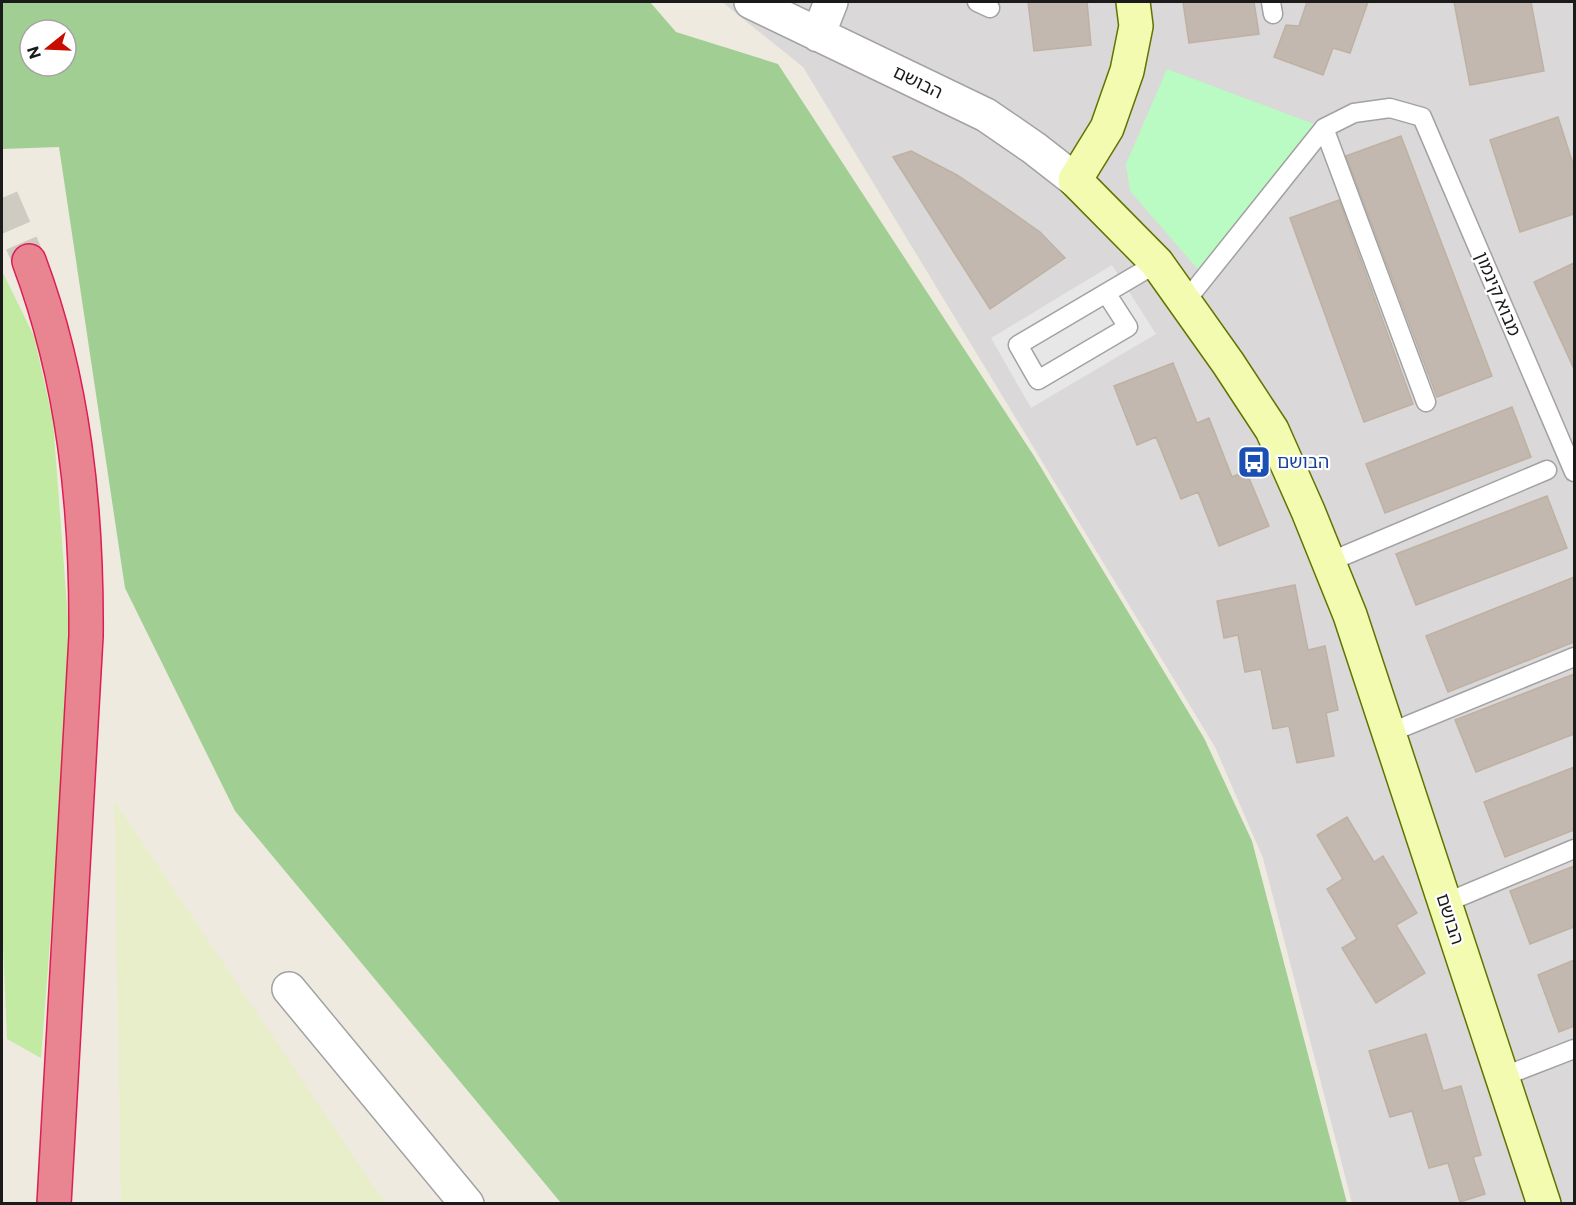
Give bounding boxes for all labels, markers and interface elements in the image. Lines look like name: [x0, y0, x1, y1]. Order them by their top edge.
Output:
north arrow: [18, 18, 78, 78]
text: N: [22, 44, 44, 61]
street label: הבושם: [890, 60, 947, 102]
street label: מבוא קינמון: [1471, 248, 1526, 339]
bus stop icon: הבושם: [1236, 444, 1272, 480]
place label: הבושם: [1277, 450, 1329, 472]
street label: הבושם: [1432, 890, 1469, 947]

